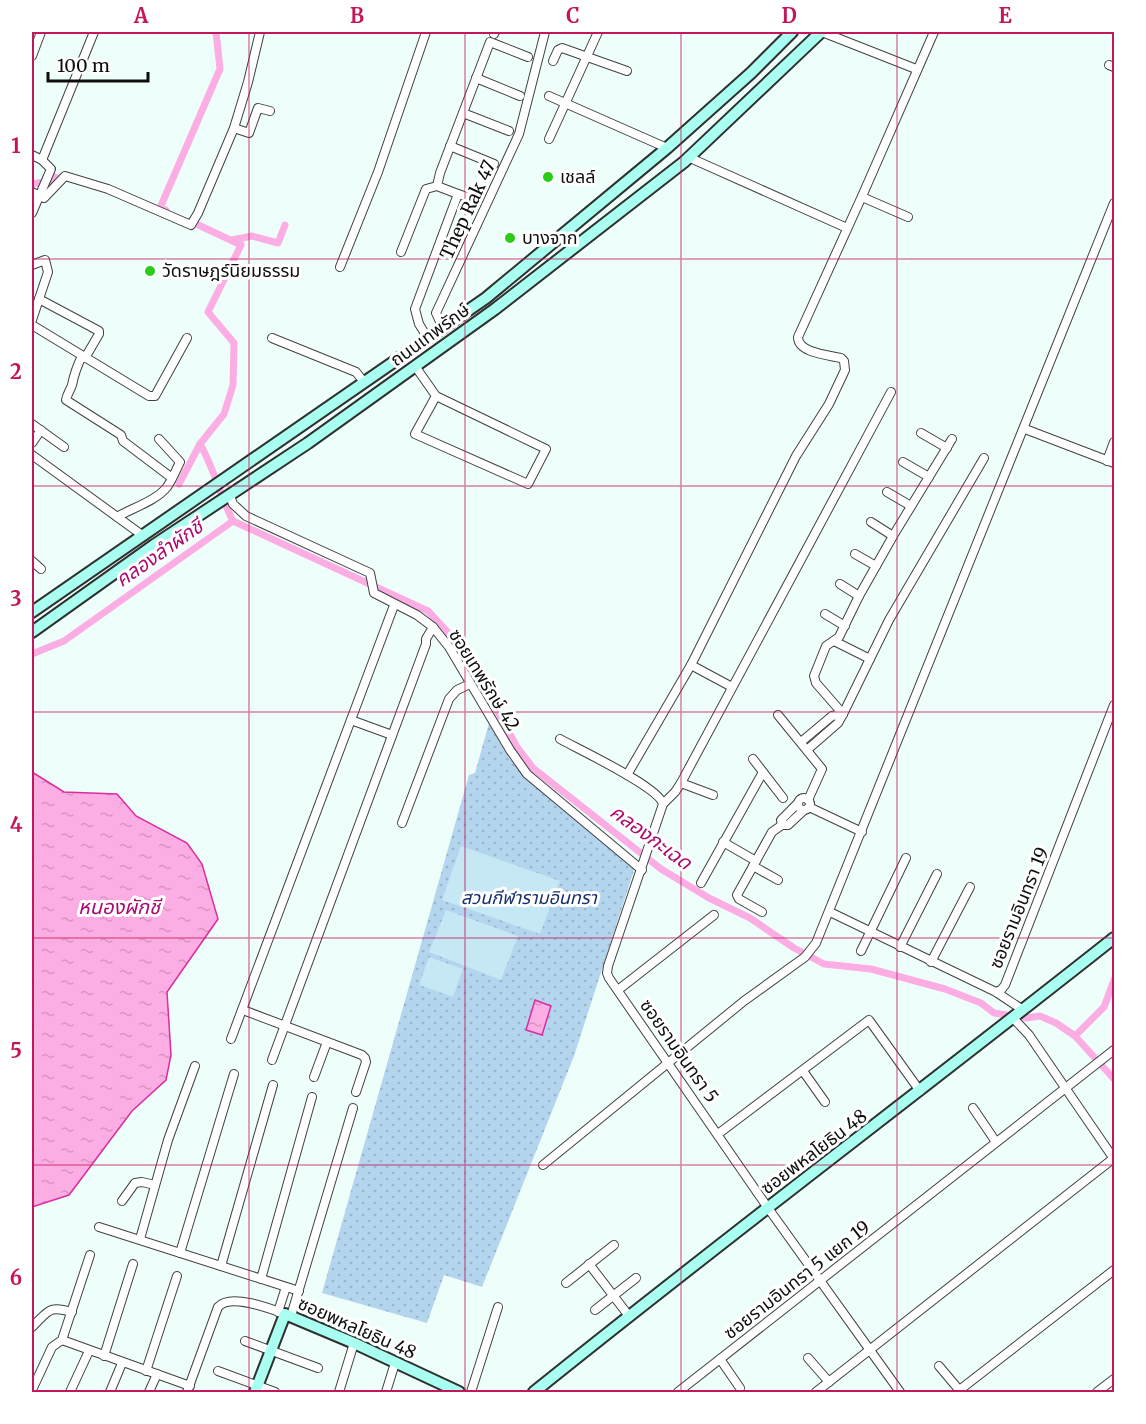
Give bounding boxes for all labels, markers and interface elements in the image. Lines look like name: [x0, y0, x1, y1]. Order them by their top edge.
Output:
text: A: [133, 3, 149, 28]
text: B: [350, 3, 364, 28]
text: C: [566, 3, 580, 28]
text: D: [781, 3, 797, 28]
text: E: [998, 3, 1012, 28]
scale bar: [48, 45, 148, 83]
text: 100 m: [57, 54, 110, 77]
text: 1: [11, 133, 21, 158]
street label: Thep Rak 47: [435, 157, 500, 263]
place label: เชลล์: [560, 165, 596, 188]
marker: เชลล์: [541, 170, 555, 184]
place label: บางจาก: [522, 226, 578, 249]
marker: บางจาก: [503, 231, 517, 245]
place label: วัดราษฎร์นิยมธรรม: [162, 259, 300, 282]
marker: วัดราษฎร์นิยมธรรม: [143, 264, 157, 278]
street label: ถนนเทพรักษ์: [385, 298, 474, 371]
text: 2: [10, 359, 22, 384]
water label: คลองลำผักชี: [110, 511, 210, 592]
text: 3: [10, 586, 22, 611]
street label: ซอยเทพรักษ์ 42: [444, 624, 525, 735]
water label: คลองกะเฉด: [606, 799, 698, 875]
text: 4: [10, 812, 23, 837]
street label: ซอยรามอินทรา 19: [984, 844, 1053, 972]
park label: สวนกีฬารามอินทรา: [461, 886, 598, 909]
water label: หนองผักชี: [78, 894, 163, 919]
street label: ซอยรามอินทรา 5: [635, 994, 724, 1107]
text: 5: [10, 1038, 22, 1063]
street label: ซอยพหลโยธิน 48: [756, 1104, 871, 1199]
street label: ซอยรามอินทรา 5 แยก 19: [719, 1215, 874, 1344]
text: 6: [10, 1265, 22, 1290]
street label: ซอยพหลโยธิน 48: [295, 1291, 420, 1364]

